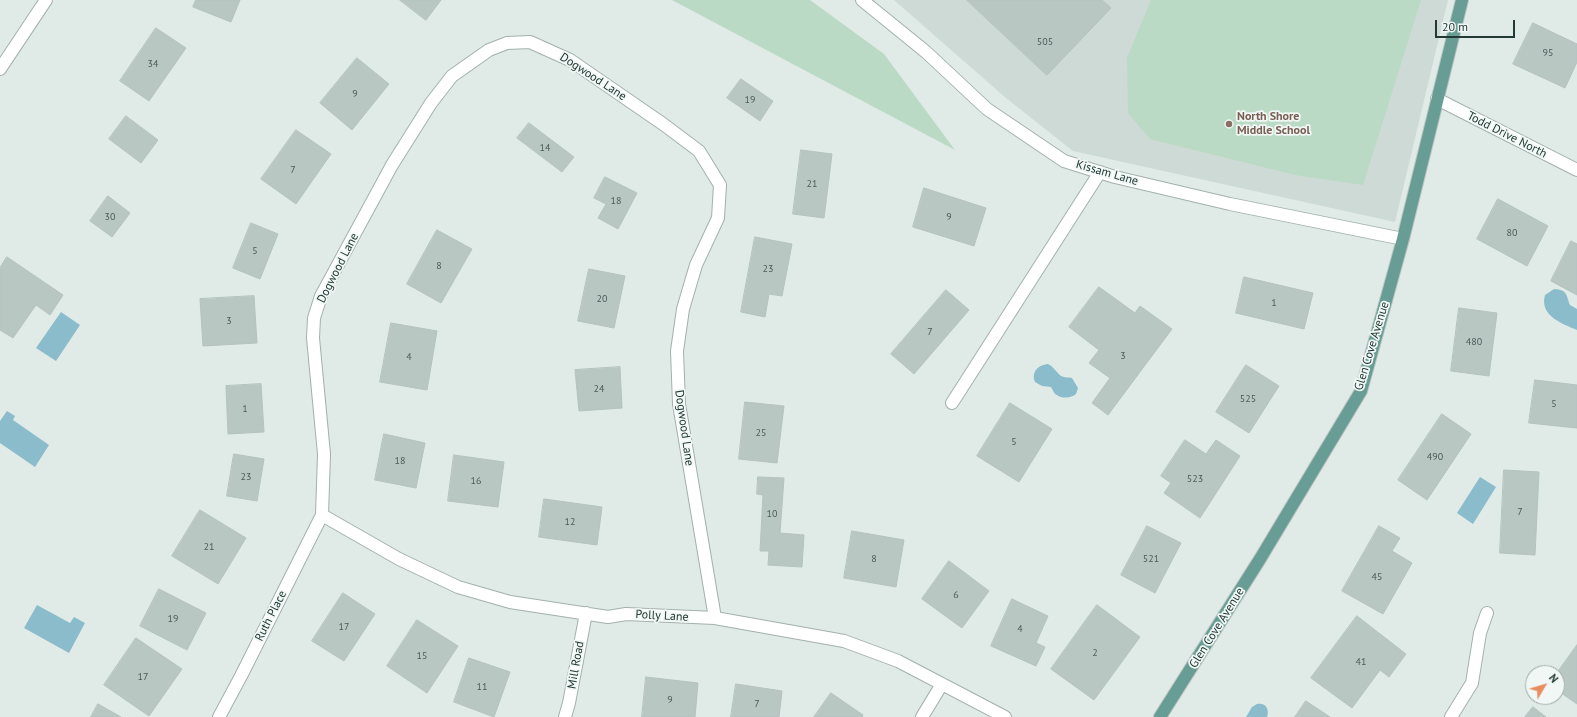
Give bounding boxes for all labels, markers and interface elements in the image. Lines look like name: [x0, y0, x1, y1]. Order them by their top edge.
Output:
scale bar: [1437, 12, 1517, 38]
text: 20 m: [1442, 19, 1468, 34]
house number: 505: [1037, 36, 1053, 48]
house number: 95: [1543, 47, 1553, 59]
street label: Dogwood Lane: [557, 50, 629, 104]
house number: 34: [148, 58, 158, 70]
house number: 9: [352, 88, 358, 100]
house number: 19: [745, 94, 755, 106]
street label: Todd Drive North: [1465, 109, 1549, 161]
place label: North Shore Middle School: [1237, 110, 1310, 138]
marker: North Shore Middle School: [1224, 119, 1234, 129]
house number: 14: [540, 142, 550, 154]
street label: Kissam Lane: [1074, 157, 1140, 189]
house number: 7: [290, 164, 296, 176]
house number: 21: [807, 178, 817, 190]
house number: 18: [611, 195, 621, 207]
house number: 30: [105, 211, 115, 223]
house number: 9: [946, 211, 952, 223]
house number: 80: [1507, 227, 1517, 239]
street label: Dogwood Lane: [314, 231, 362, 305]
house number: 5: [252, 245, 258, 257]
house number: 8: [436, 260, 442, 272]
house number: 23: [763, 263, 773, 275]
house number: 20: [597, 293, 607, 305]
house number: 1: [1271, 297, 1277, 309]
street label: Glen Cove Avenue: [1352, 300, 1392, 392]
house number: 3: [226, 315, 232, 327]
house number: 7: [927, 326, 933, 338]
house number: 480: [1466, 336, 1482, 348]
house number: 3: [1120, 350, 1126, 362]
house number: 4: [406, 351, 412, 363]
house number: 24: [594, 383, 604, 395]
street label: Dogwood Lane: [672, 389, 696, 467]
house number: 525: [1240, 393, 1256, 405]
house number: 5: [1551, 398, 1557, 410]
house number: 1: [242, 403, 248, 415]
house number: 25: [756, 427, 766, 439]
house number: 5: [1011, 436, 1017, 448]
house number: 490: [1427, 451, 1443, 463]
house number: 18: [395, 455, 405, 467]
house number: 23: [241, 471, 251, 483]
house number: 523: [1187, 473, 1203, 485]
house number: 16: [471, 475, 481, 487]
house number: 7: [1517, 506, 1523, 518]
house number: 10: [767, 508, 777, 520]
house number: 12: [565, 516, 575, 528]
house number: 21: [204, 541, 214, 553]
house number: 8: [871, 553, 877, 565]
house number: 521: [1143, 553, 1159, 565]
house number: 45: [1372, 571, 1382, 583]
street label: Glen Cove Avenue: [1187, 585, 1247, 671]
street label: Ruth Place: [252, 588, 290, 644]
house number: 6: [953, 589, 959, 601]
street label: Polly Lane: [635, 607, 689, 625]
house number: 19: [168, 613, 178, 625]
house number: 17: [339, 621, 349, 633]
house number: 4: [1017, 623, 1023, 635]
street label: Mill Road: [565, 640, 587, 690]
house number: 2: [1092, 647, 1098, 659]
house number: 15: [417, 650, 427, 662]
house number: 41: [1356, 656, 1366, 668]
north arrow: [1525, 665, 1565, 705]
house number: 17: [138, 671, 148, 683]
text: N: [1546, 671, 1561, 685]
house number: 11: [477, 681, 487, 693]
house number: 9: [667, 694, 673, 706]
house number: 7: [754, 698, 760, 710]

